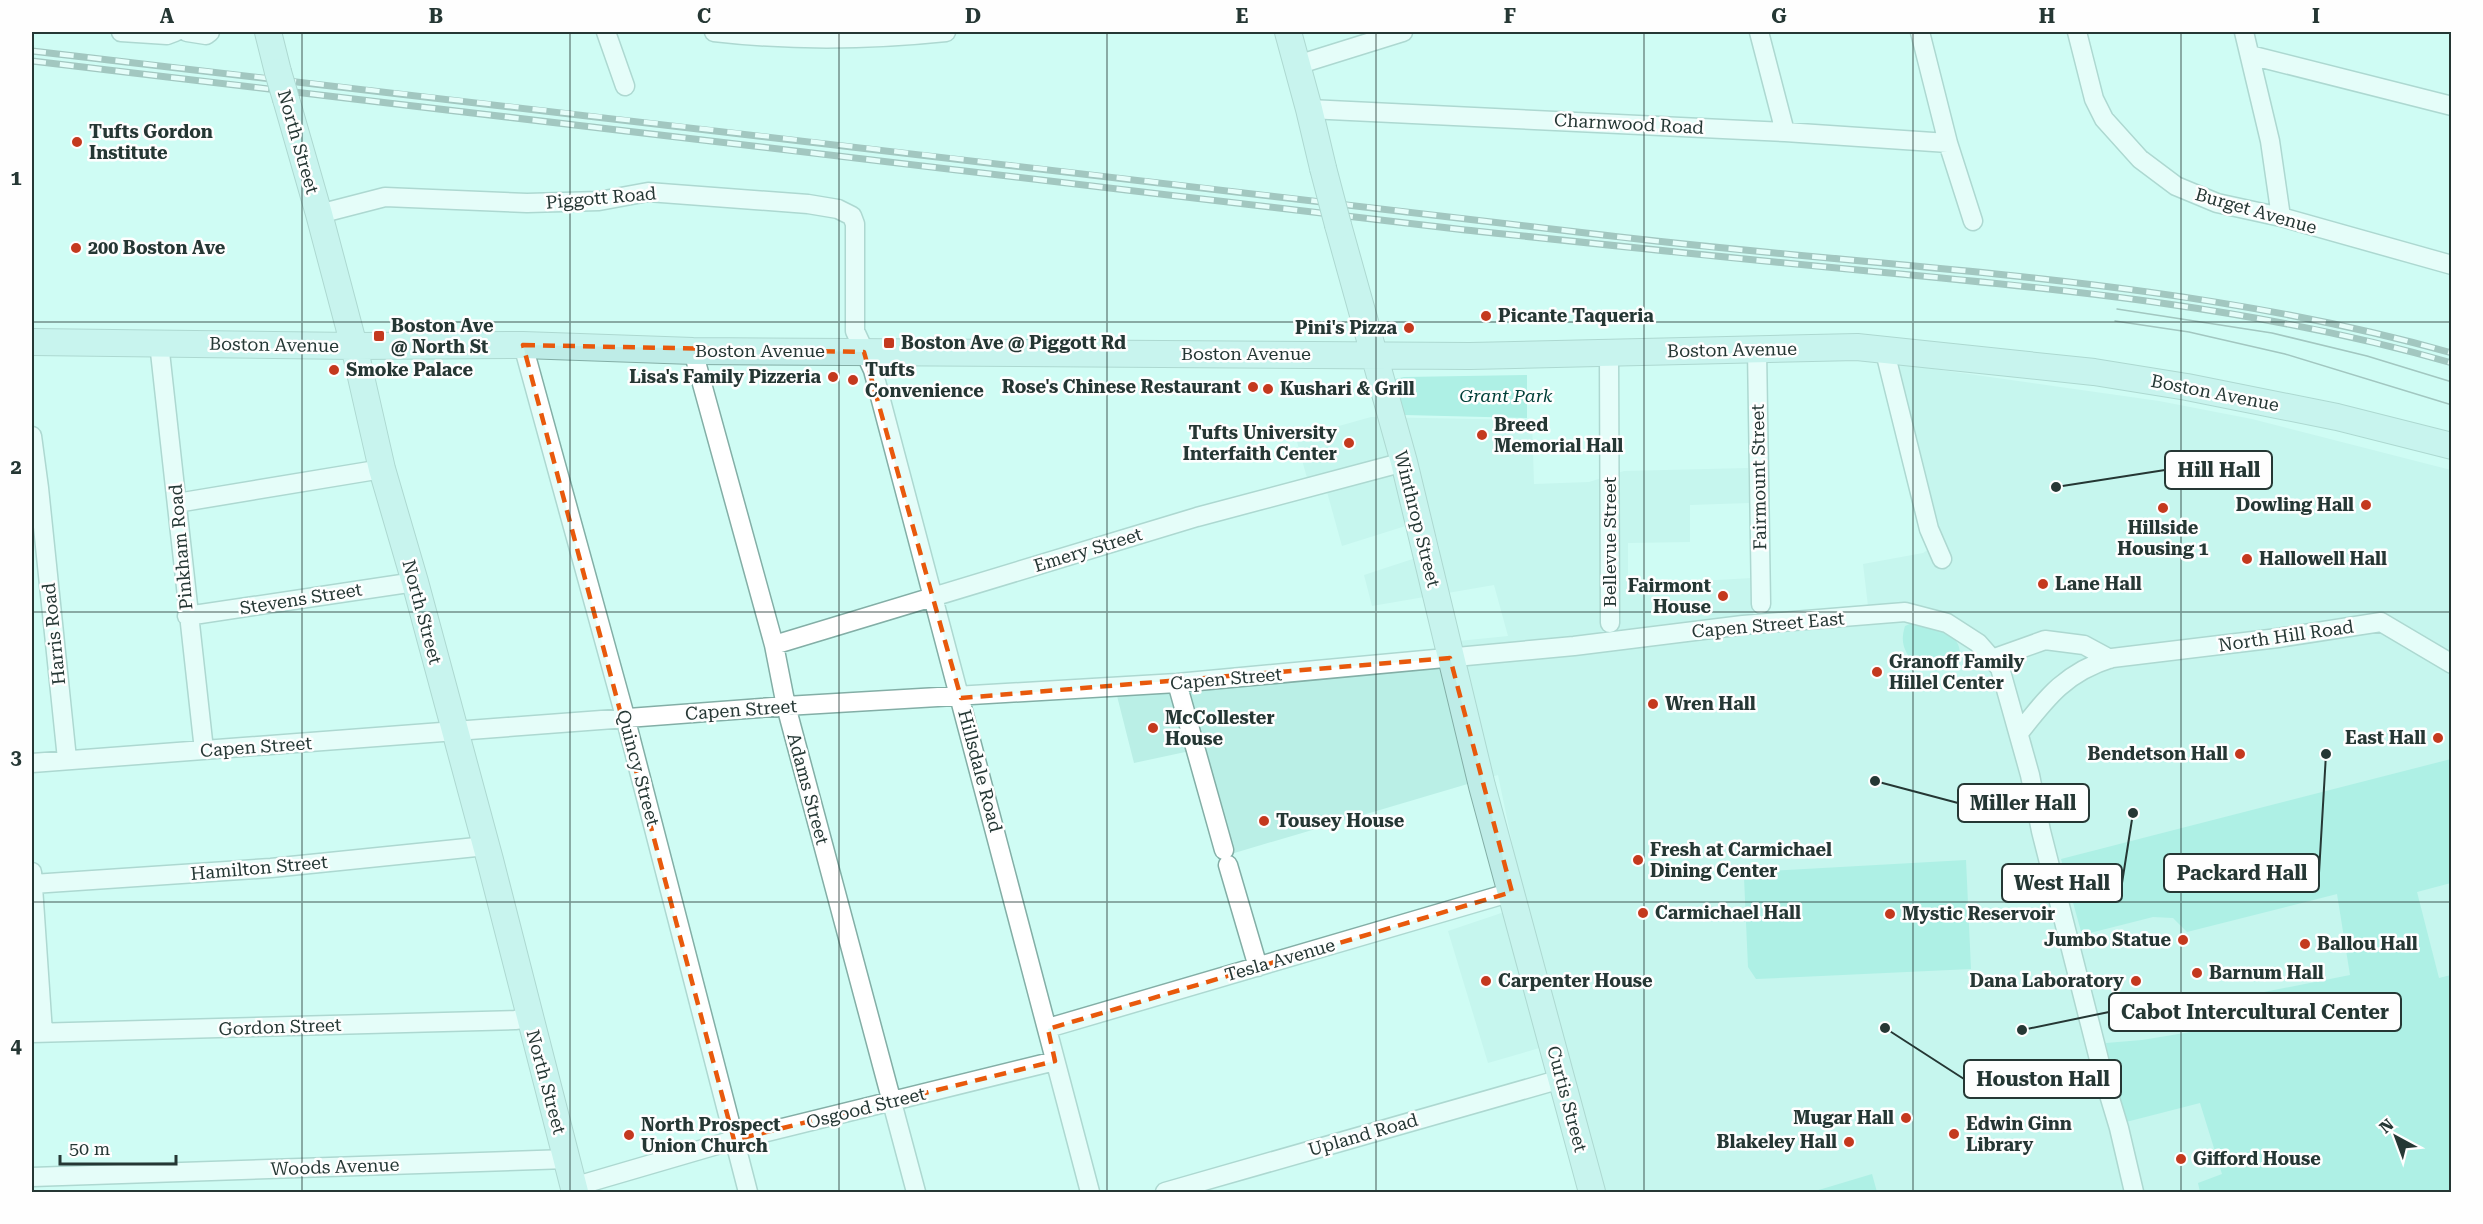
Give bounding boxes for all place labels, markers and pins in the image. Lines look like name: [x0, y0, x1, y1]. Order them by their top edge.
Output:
place label: Tufts Gordon Institute: [89, 121, 213, 163]
marker: Tufts Gordon Institute: [70, 135, 84, 149]
place label: 200 Boston Ave: [88, 237, 226, 258]
marker: 200 Boston Ave: [69, 241, 83, 255]
place label: Picante Taqueria: [1498, 305, 1654, 326]
marker: Picante Taqueria: [1479, 309, 1493, 323]
place label: Boston Ave @ North St: [391, 315, 494, 357]
place label: Pini's Pizza: [1295, 317, 1397, 338]
marker: Pini's Pizza: [1402, 321, 1416, 335]
marker: Boston Ave @ North St: [372, 329, 386, 343]
place label: Boston Ave @ Piggott Rd: [901, 332, 1126, 353]
marker: Boston Ave @ Piggott Rd: [882, 336, 896, 350]
place label: Smoke Palace: [346, 359, 474, 380]
place label: Tufts Convenience: [865, 359, 984, 401]
marker: Smoke Palace: [327, 363, 341, 377]
place label: Lisa's Family Pizzeria: [629, 366, 821, 387]
marker: Lisa's Family Pizzeria: [826, 370, 840, 384]
marker: Tufts Convenience: [846, 373, 860, 387]
place label: Rose's Chinese Restaurant: [1002, 376, 1241, 397]
place label: Kushari & Grill: [1280, 378, 1415, 399]
marker: Rose's Chinese Restaurant: [1246, 380, 1260, 394]
marker: Kushari & Grill: [1261, 382, 1275, 396]
place label: Breed Memorial Hall: [1494, 414, 1623, 456]
place label: Tufts University Interfaith Center: [1183, 422, 1337, 464]
marker: Breed Memorial Hall: [1475, 428, 1489, 442]
marker: Tufts University Interfaith Center: [1342, 436, 1356, 450]
callout: Hill Hall: [2165, 451, 2272, 489]
place label: Dowling Hall: [2236, 494, 2354, 515]
marker: Dowling Hall: [2359, 498, 2373, 512]
marker: Hillside Housing 1: [2156, 501, 2170, 515]
place label: Hillside Housing 1: [2117, 517, 2209, 559]
place label: Hallowell Hall: [2259, 548, 2387, 569]
marker: Hallowell Hall: [2240, 552, 2254, 566]
place label: Lane Hall: [2055, 573, 2142, 594]
place label: Fairmont House: [1628, 575, 1711, 617]
marker: Lane Hall: [2036, 577, 2050, 591]
marker: Fairmont House: [1716, 589, 1730, 603]
place label: Granoff Family Hillel Center: [1889, 651, 2025, 693]
marker: Granoff Family Hillel Center: [1870, 665, 1884, 679]
place label: Wren Hall: [1665, 693, 1756, 714]
marker: Wren Hall: [1646, 697, 1660, 711]
place label: McCollester House: [1165, 707, 1275, 749]
marker: McCollester House: [1146, 721, 1160, 735]
place label: East Hall: [2345, 727, 2426, 748]
marker: East Hall: [2431, 731, 2445, 745]
place label: Bendetson Hall: [2087, 743, 2228, 764]
marker: Bendetson Hall: [2233, 747, 2247, 761]
callout: Miller Hall: [1958, 784, 2089, 822]
place label: Tousey House: [1276, 810, 1405, 831]
marker: Tousey House: [1257, 814, 1271, 828]
place label: Fresh at Carmichael Dining Center: [1650, 839, 1832, 881]
marker: Fresh at Carmichael Dining Center: [1631, 853, 1645, 867]
callout: Packard Hall: [2164, 854, 2319, 892]
callout: West Hall: [2002, 864, 2122, 902]
place label: Carmichael Hall: [1655, 902, 1801, 923]
place label: Mystic Reservoir: [1902, 903, 2055, 924]
marker: Carmichael Hall: [1636, 906, 1650, 920]
marker: Mystic Reservoir: [1883, 907, 1897, 921]
place label: Jumbo Statue: [2044, 929, 2171, 950]
marker: Jumbo Statue: [2176, 933, 2190, 947]
place label: Ballou Hall: [2317, 933, 2418, 954]
marker: Ballou Hall: [2298, 937, 2312, 951]
place label: Barnum Hall: [2209, 962, 2324, 983]
marker: Barnum Hall: [2190, 966, 2204, 980]
place label: Carpenter House: [1498, 970, 1653, 991]
place label: Dana Laboratory: [1970, 970, 2124, 991]
marker: Carpenter House: [1479, 974, 1493, 988]
marker: Dana Laboratory: [2129, 974, 2143, 988]
callout: Cabot Intercultural Center: [2109, 993, 2401, 1031]
callout: Houston Hall: [1964, 1060, 2121, 1098]
place label: Mugar Hall: [1793, 1107, 1894, 1128]
marker: Mugar Hall: [1899, 1111, 1913, 1125]
place label: Edwin Ginn Library: [1966, 1113, 2072, 1155]
place label: North Prospect Union Church: [641, 1114, 781, 1156]
marker: Edwin Ginn Library: [1947, 1127, 1961, 1141]
marker: North Prospect Union Church: [622, 1128, 636, 1142]
place label: Blakeley Hall: [1717, 1131, 1837, 1152]
marker: Blakeley Hall: [1842, 1135, 1856, 1149]
place label: Gifford House: [2193, 1148, 2321, 1169]
marker: Gifford House: [2174, 1152, 2188, 1166]

